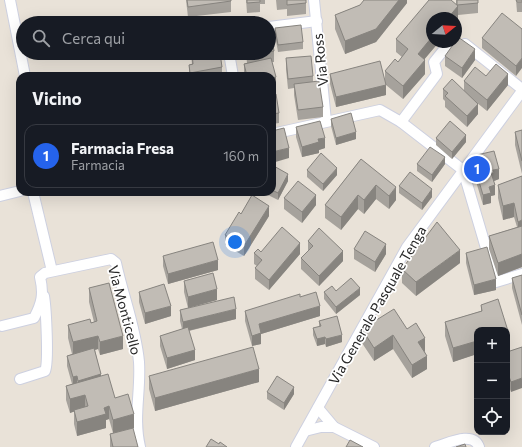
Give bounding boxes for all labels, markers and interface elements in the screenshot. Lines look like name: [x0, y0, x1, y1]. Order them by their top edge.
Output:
north arrow: [426, 12, 462, 48]
search box: [16, 16, 276, 60]
icon: search: [30, 27, 52, 49]
text: Cerca qui: [62, 29, 125, 47]
street label: Via Ross: [309, 33, 331, 87]
text: Vicino: [32, 88, 82, 109]
text: Farmacia Fresa: [71, 139, 174, 157]
text: 1: [43, 148, 49, 164]
text: 160 m: [223, 148, 259, 164]
pin: 1: [464, 154, 490, 184]
text: Farmacia: [71, 157, 125, 173]
street label: Via Generale Pasquale Tenga: [325, 223, 429, 387]
your location: [225, 232, 245, 252]
street label: Via Monticello: [105, 263, 145, 357]
map controls: [474, 327, 510, 435]
button: +: [474, 327, 510, 363]
button: −: [474, 363, 510, 399]
button: locate: [474, 399, 510, 435]

